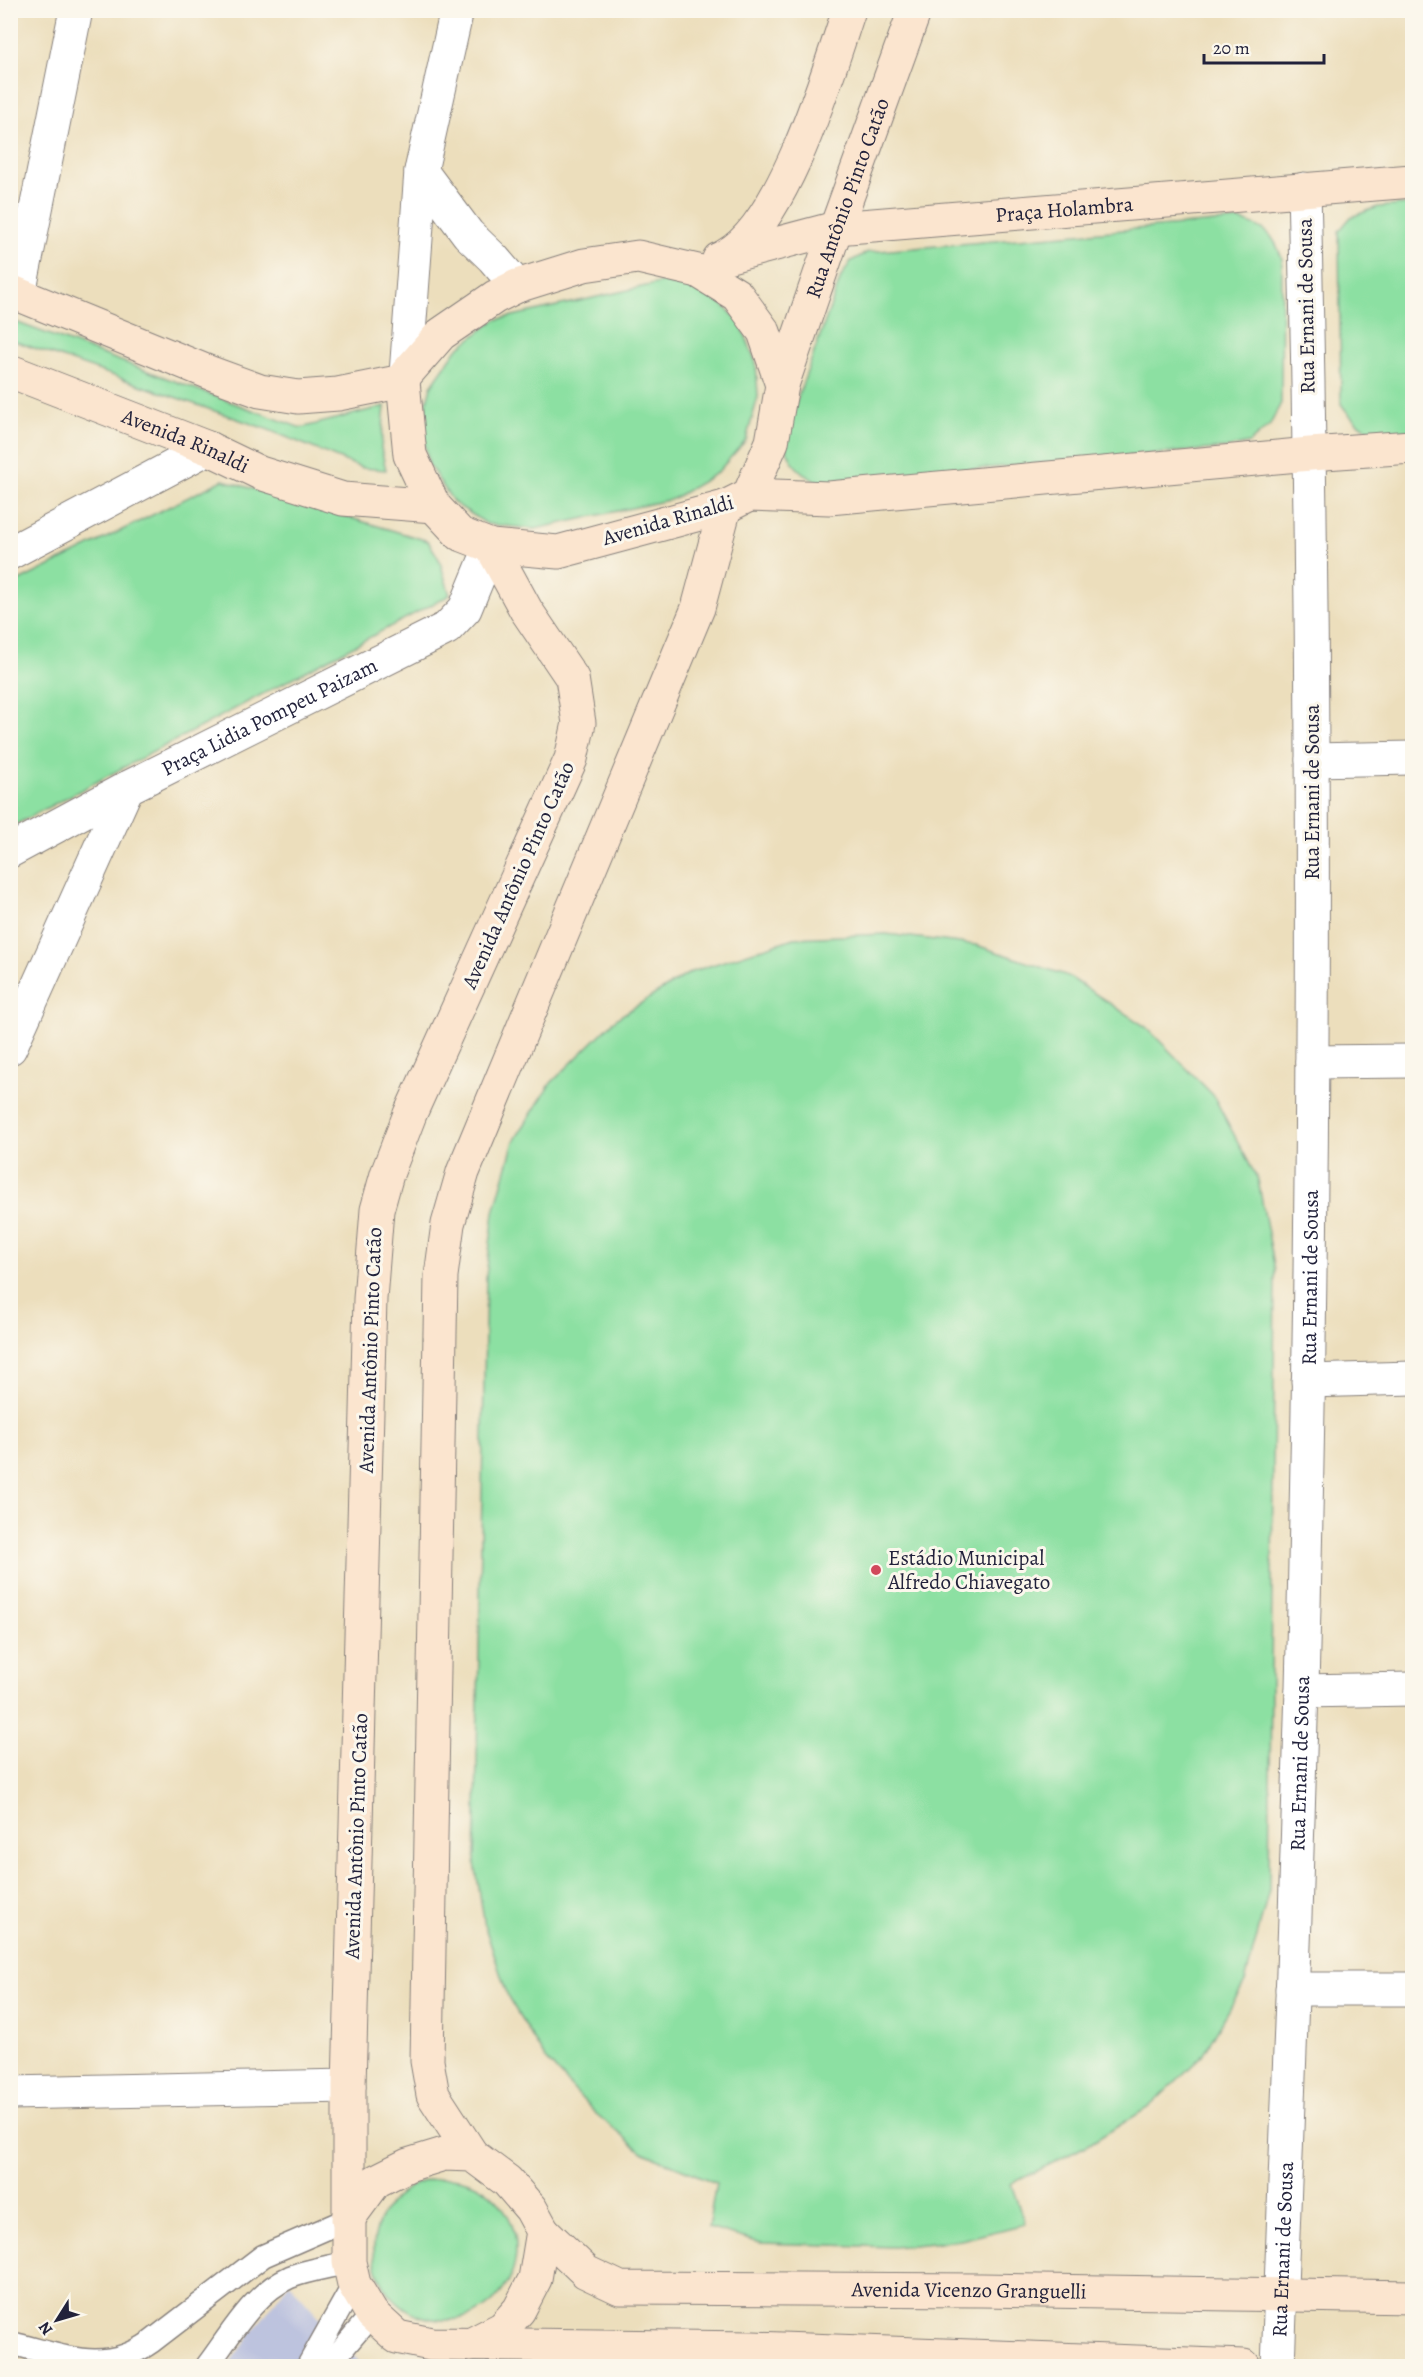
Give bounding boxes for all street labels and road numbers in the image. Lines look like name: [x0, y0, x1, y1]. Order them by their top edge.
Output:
street label: Rua Antônio Pinto Catão: [799, 94, 896, 302]
street label: Praça Holambra: [994, 190, 1134, 229]
street label: Rua Ernani de Sousa: [1290, 218, 1322, 394]
street label: Avenida Rinaldi: [117, 402, 254, 480]
street label: Avenida Rinaldi: [598, 488, 737, 552]
street label: Praça Lidia Pompeu Paizam: [157, 651, 382, 783]
street label: Rua Ernani de Sousa: [1298, 704, 1326, 880]
street label: Avenida Antônio Pinto Catão: [455, 757, 581, 994]
street label: Rua Ernani de Sousa: [1295, 1189, 1325, 1366]
street label: Avenida Antônio Pinto Catão: [352, 1227, 388, 1474]
street label: Rua Ernani de Sousa: [1283, 1675, 1316, 1852]
street label: Avenida Antônio Pinto Catão: [338, 1713, 374, 1960]
street label: Rua Ernani de Sousa: [1265, 2161, 1300, 2338]
street label: Avenida Vicenzo Granguelli: [850, 2275, 1087, 2306]

